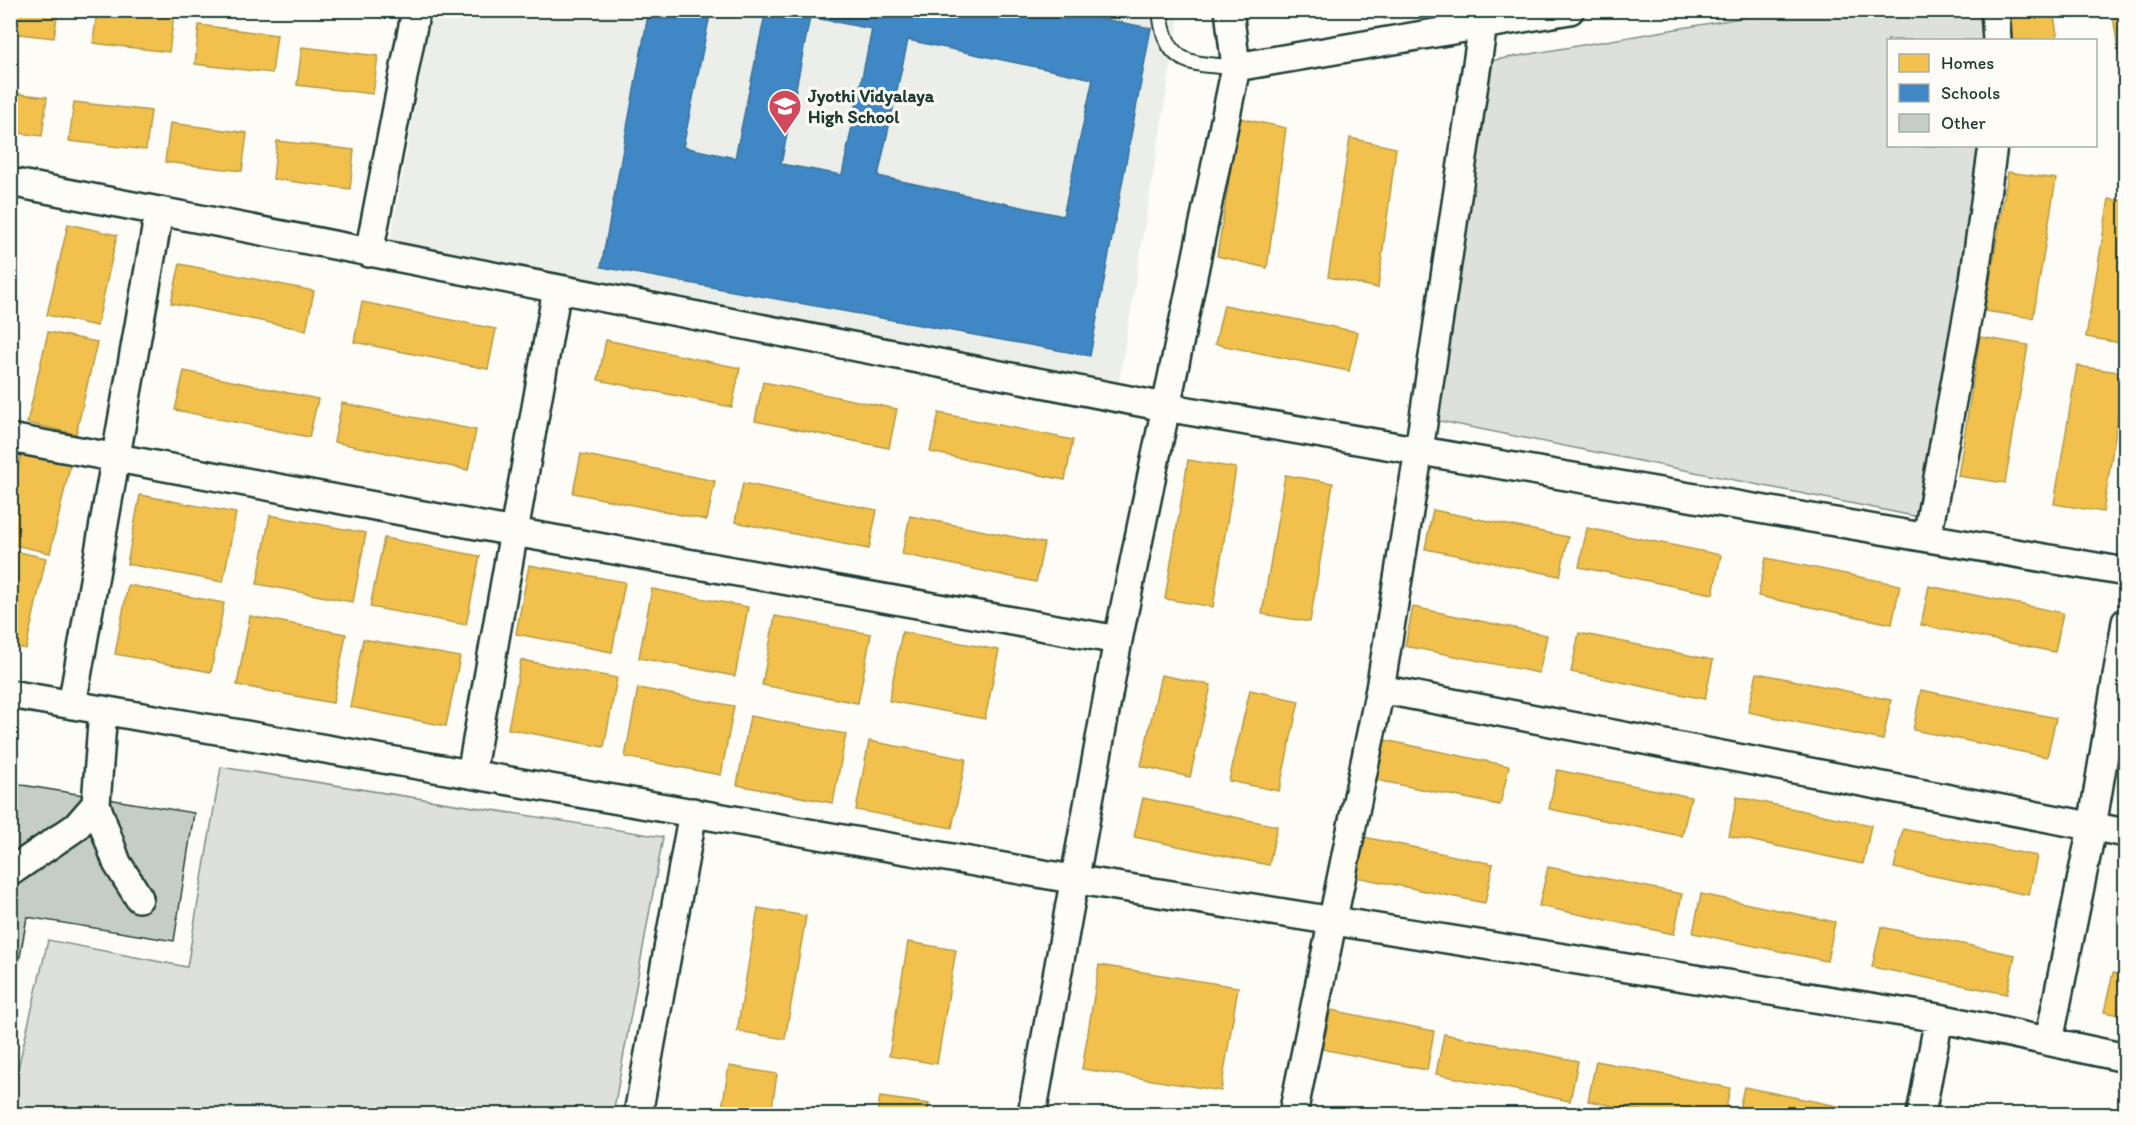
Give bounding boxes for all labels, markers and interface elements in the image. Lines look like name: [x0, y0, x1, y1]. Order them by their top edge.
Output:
legend: [1887, 39, 2097, 147]
text: Homes: [1941, 52, 1994, 74]
text: Schools: [1941, 82, 2000, 104]
place label: Jyothi Vidyalaya High School: [807, 85, 935, 128]
school or university icon: Jyothi Vidyalaya High School: [767, 88, 803, 135]
text: Other: [1941, 112, 1987, 134]

